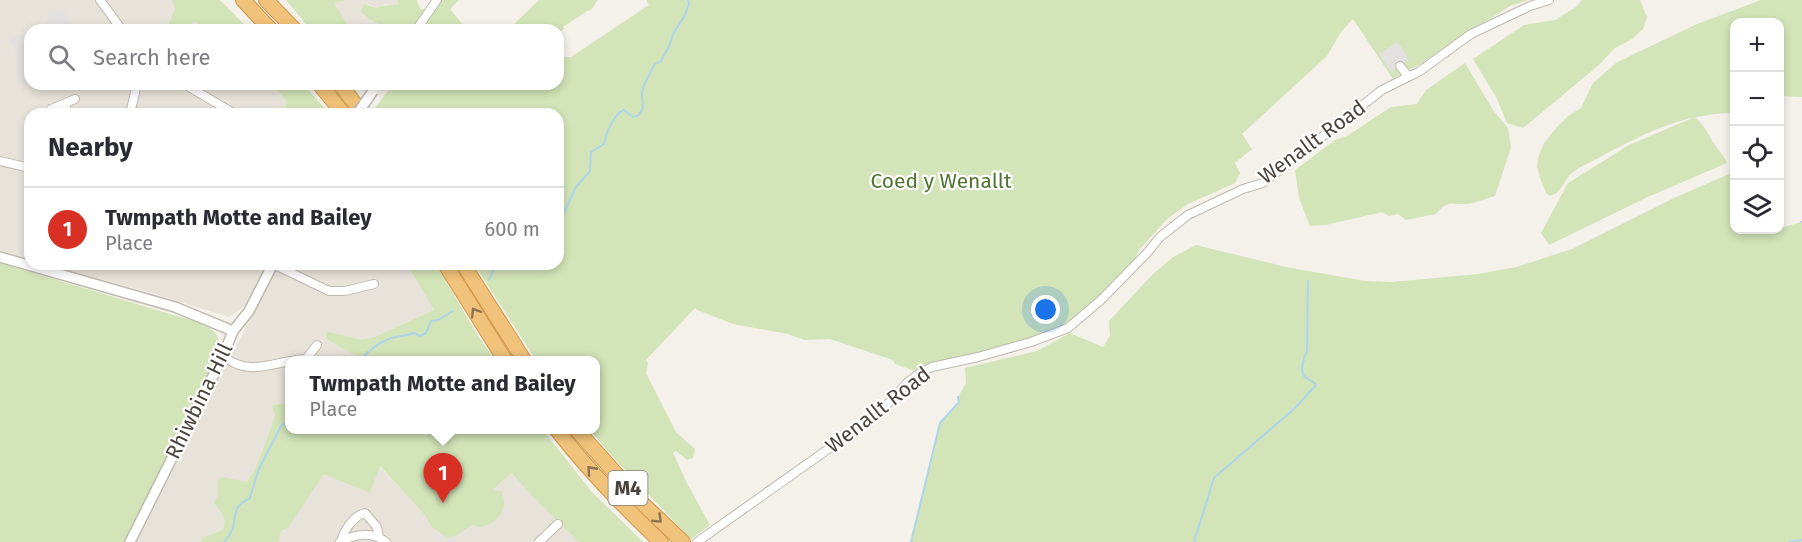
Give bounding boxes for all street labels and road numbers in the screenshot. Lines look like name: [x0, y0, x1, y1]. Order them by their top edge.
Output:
street label: Wenallt Road: [1253, 94, 1371, 190]
street label: Rhiwbina Hill: [160, 339, 238, 463]
street label: Wenallt Road: [820, 361, 936, 459]
road number: M4: [608, 471, 648, 505]

